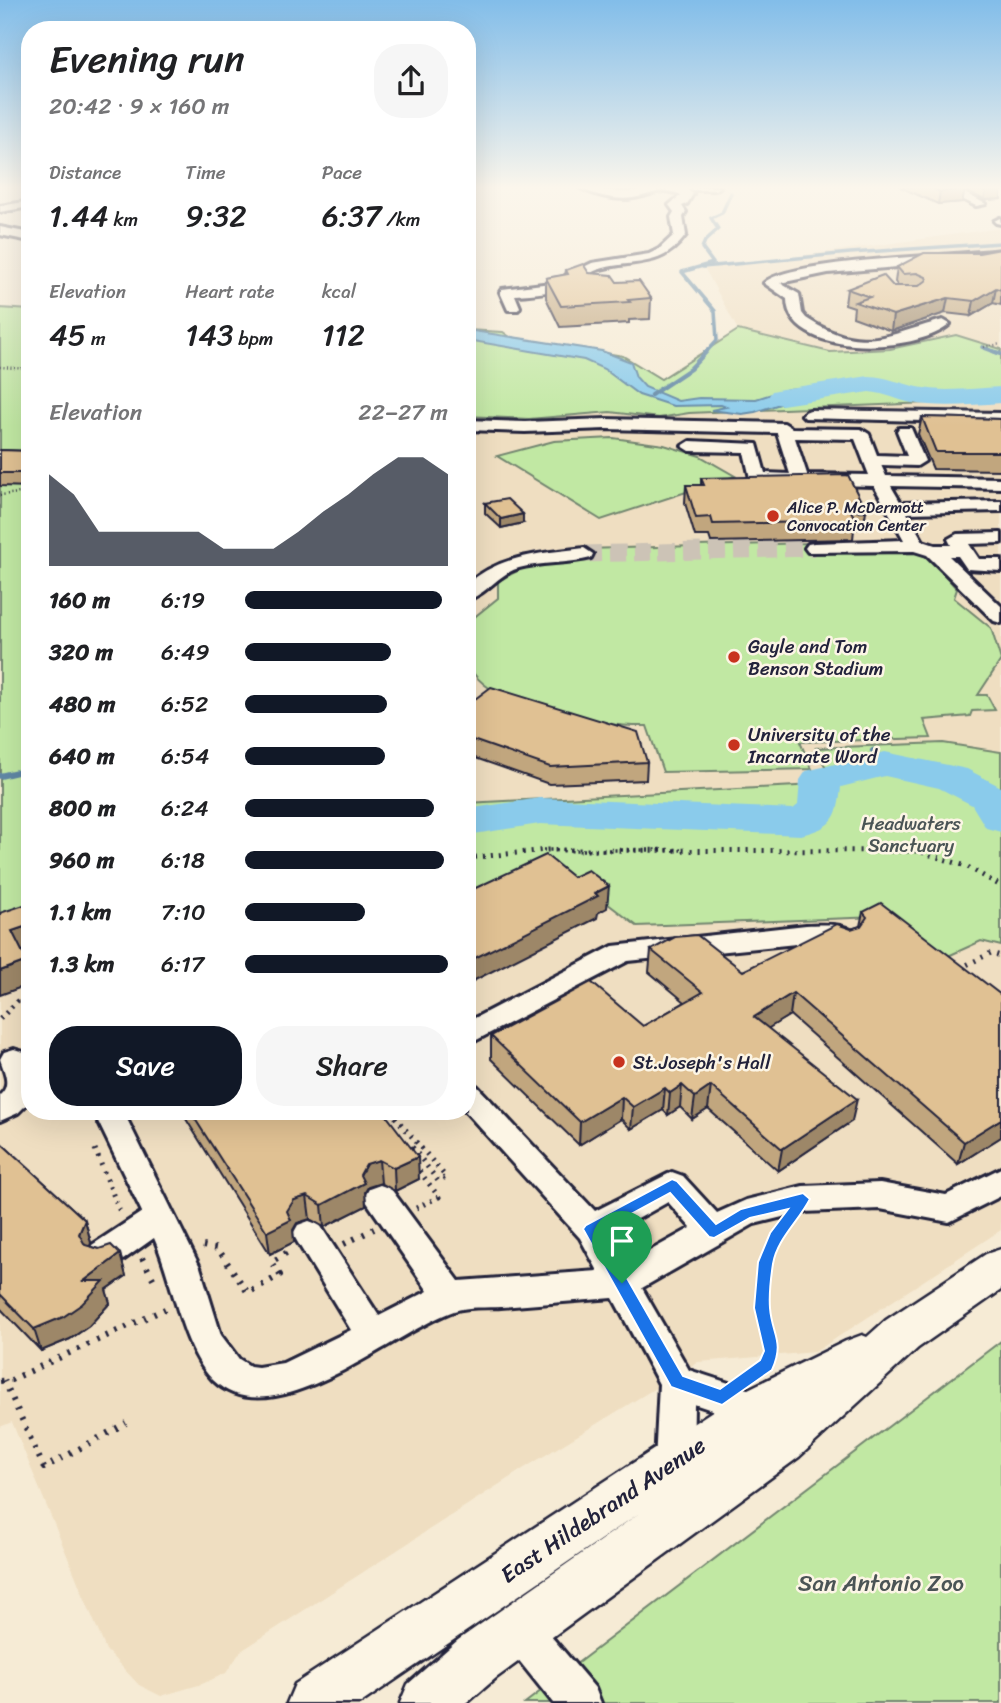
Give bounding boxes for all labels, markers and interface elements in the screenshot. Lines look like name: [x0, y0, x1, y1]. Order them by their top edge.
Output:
text: Evening run: [49, 26, 245, 93]
button: share: [374, 44, 448, 118]
text: 20:42 · 9 × 160 m: [49, 86, 230, 127]
text: Distance: [49, 156, 121, 189]
text: Time: [185, 156, 226, 189]
text: Pace: [322, 156, 362, 189]
text: 1.44: [49, 189, 108, 243]
text: 9:32: [185, 189, 247, 243]
text: 6:37: [322, 189, 381, 243]
text: km: [108, 203, 138, 236]
text: /km: [381, 203, 420, 236]
text: Elevation: [49, 275, 126, 308]
text: Heart rate: [185, 275, 275, 308]
text: kcal: [322, 275, 356, 308]
text: 45: [49, 308, 86, 362]
text: 143: [185, 308, 233, 362]
text: 112: [322, 308, 365, 362]
text: m: [86, 322, 106, 355]
text: bpm: [233, 322, 273, 355]
text: Elevation: [49, 392, 142, 433]
text: 22–27 m: [358, 392, 448, 433]
place label: Alice P. McDermott Convocation Center: [786, 493, 927, 540]
marker: Alice P. McDermott Convocation Center: [765, 508, 781, 524]
text: 160 m: [49, 580, 110, 621]
text: 6:19: [161, 580, 205, 621]
place label: Gayle and Tom Benson Stadium: [748, 630, 883, 685]
text: 320 m: [49, 632, 113, 673]
text: 6:49: [161, 632, 210, 673]
marker: Gayle and Tom Benson Stadium: [726, 649, 742, 665]
text: 480 m: [49, 684, 115, 725]
text: 6:52: [161, 684, 208, 725]
place label: University of the Incarnate Word: [747, 718, 891, 773]
text: 640 m: [49, 736, 115, 777]
text: 6:54: [161, 736, 209, 777]
marker: University of the Incarnate Word: [726, 737, 742, 753]
text: 800 m: [49, 788, 116, 829]
text: 6:24: [161, 788, 209, 829]
park label: Headwaters Sanctuary: [861, 807, 961, 862]
text: 960 m: [49, 840, 114, 881]
text: 6:18: [161, 840, 205, 881]
text: 1.1 km: [49, 892, 112, 933]
text: 7:10: [161, 892, 205, 933]
text: 1.3 km: [49, 944, 114, 985]
text: 6:17: [161, 944, 204, 985]
button: Save: [49, 1026, 242, 1106]
button: Share: [256, 1026, 448, 1106]
place label: St.Joseph's Hall: [633, 1046, 771, 1079]
marker: St.Joseph's Hall: [611, 1054, 627, 1070]
pin: [592, 1211, 652, 1283]
icon: arrive: [603, 1222, 641, 1260]
street label: East Hildebrand Avenue: [492, 1425, 715, 1594]
park label: San Antonio Zoo: [798, 1563, 964, 1604]

